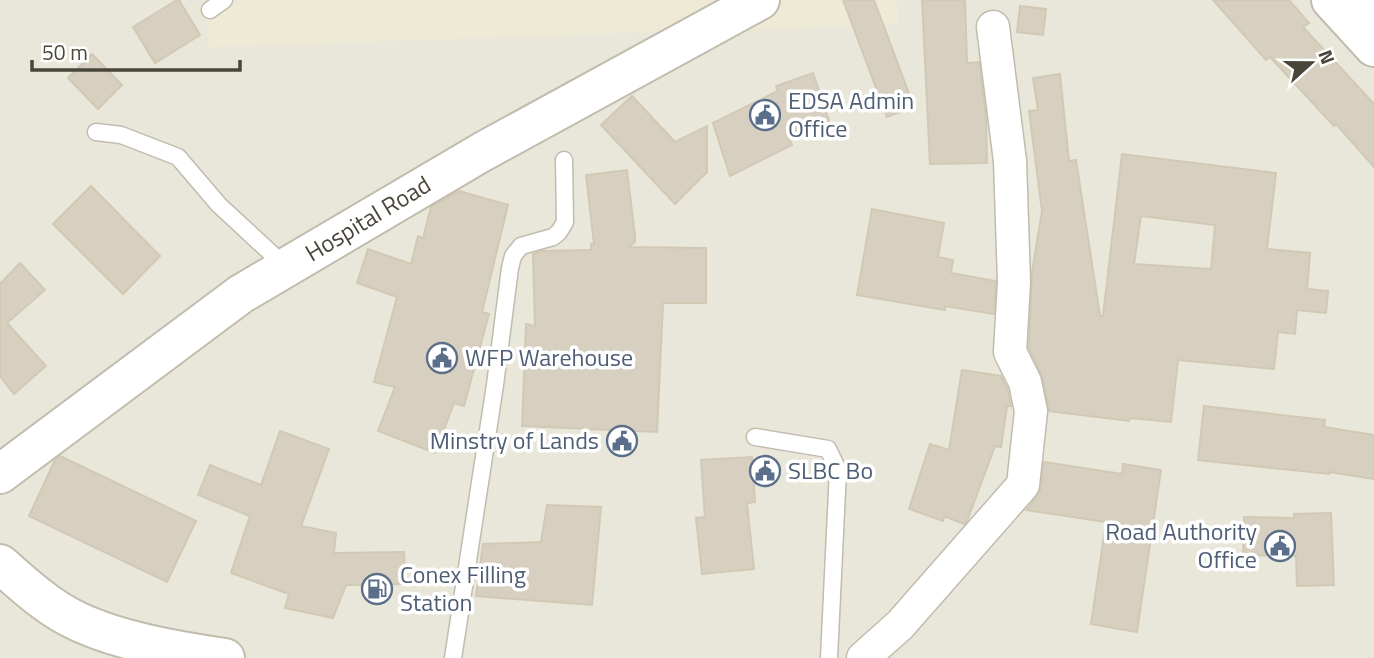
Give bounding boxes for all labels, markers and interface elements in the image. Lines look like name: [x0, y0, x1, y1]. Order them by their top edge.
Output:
scale bar: [32, 28, 240, 72]
north arrow: [1276, 28, 1346, 98]
text: 50 m: [42, 36, 88, 68]
text: N: [1311, 45, 1343, 68]
place label: EDSA Admin Office: [788, 82, 914, 146]
public building icon: EDSA Admin Office: [748, 98, 782, 132]
street label: Hospital Road: [298, 166, 437, 270]
place label: WFP Warehouse: [465, 339, 633, 375]
public building icon: WFP Warehouse: [425, 341, 459, 375]
place label: Minstry of Lands: [430, 422, 599, 458]
public building icon: Minstry of Lands: [605, 424, 639, 458]
place label: SLBC Bo: [788, 452, 873, 488]
public building icon: SLBC Bo: [748, 454, 782, 488]
place label: Road Authority Office: [1105, 513, 1257, 577]
public building icon: Road Authority Office: [1263, 529, 1297, 563]
place label: Conex Filling Station: [400, 556, 526, 620]
fuel station icon: Conex Filling Station: [360, 572, 394, 606]

